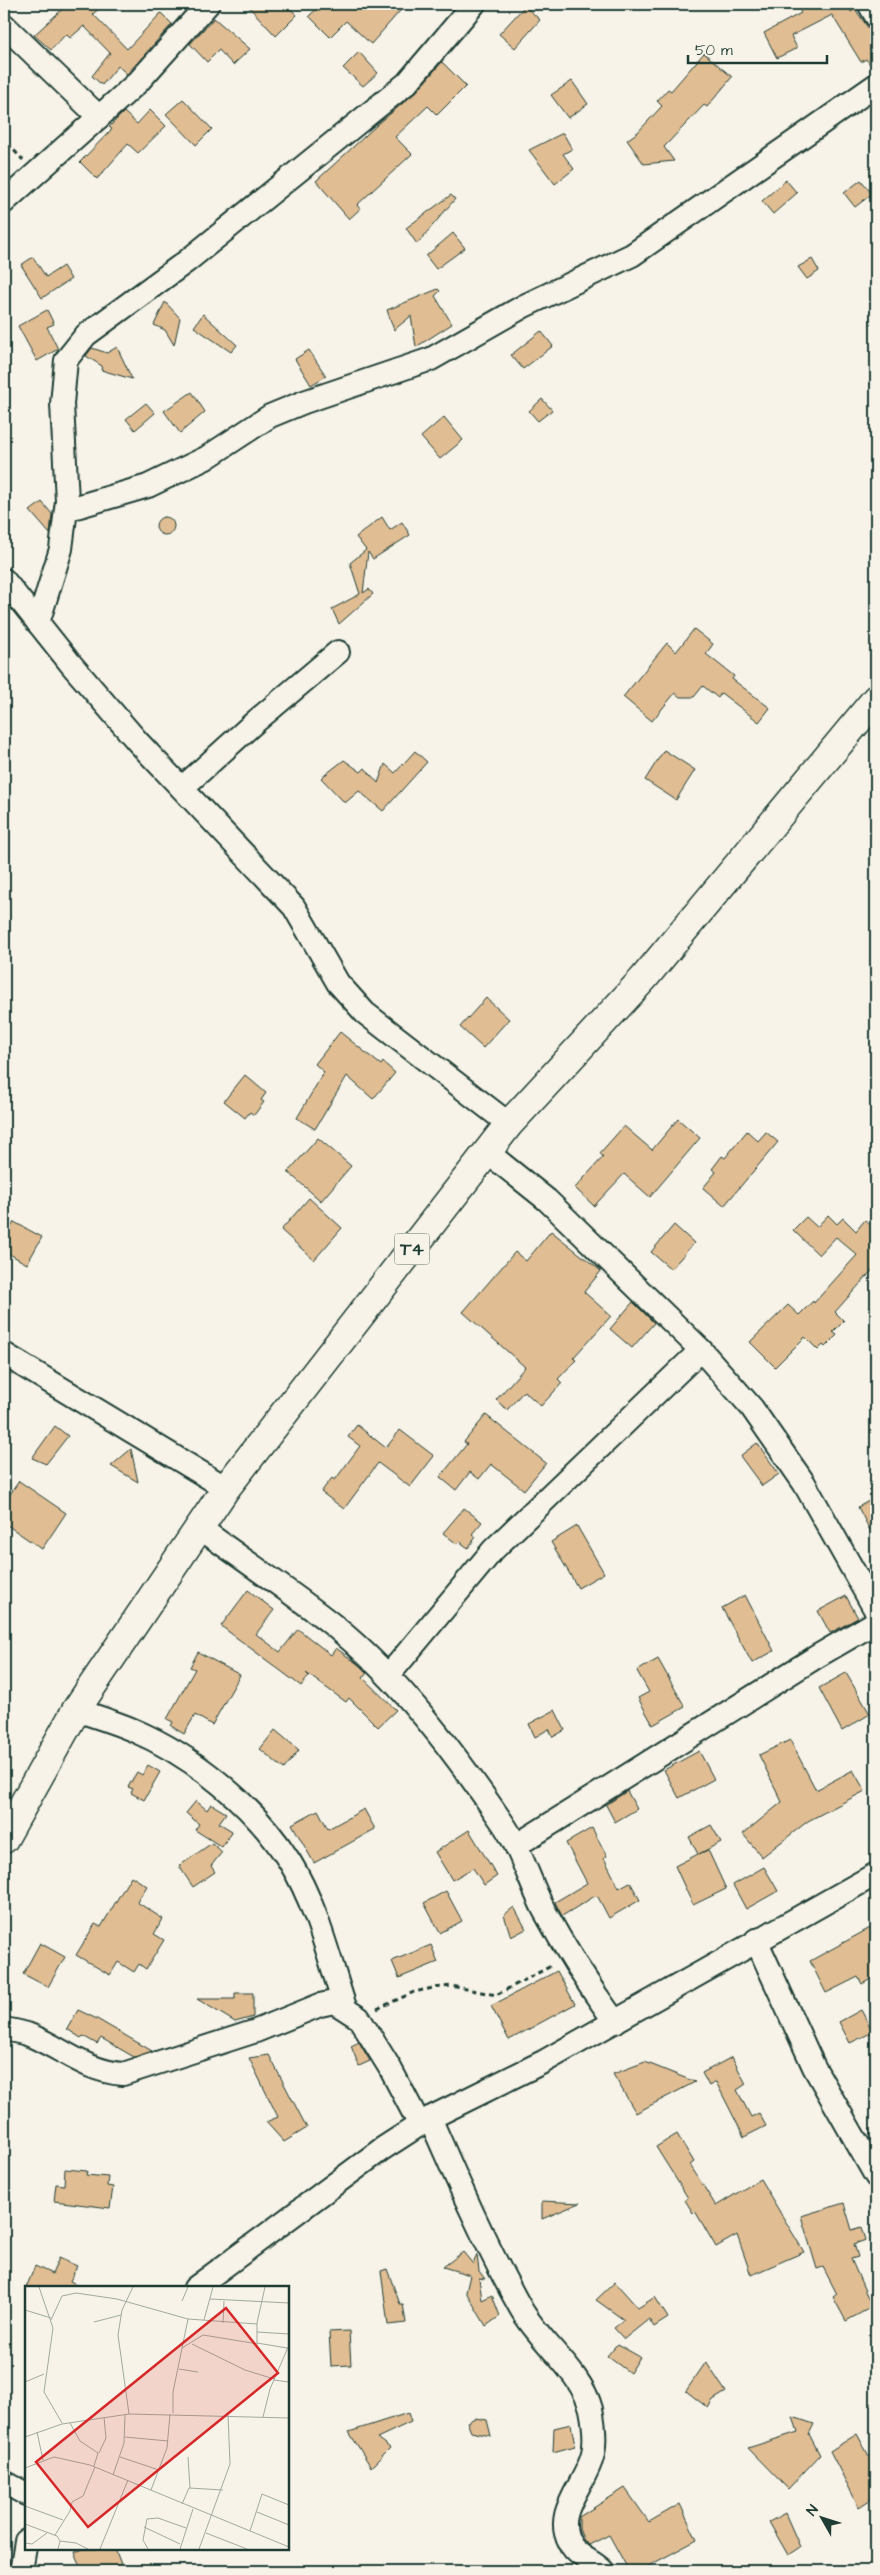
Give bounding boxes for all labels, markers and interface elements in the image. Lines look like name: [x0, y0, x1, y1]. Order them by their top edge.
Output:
scale bar: [688, 32, 826, 64]
text: 50 m: [695, 40, 733, 61]
road number: T4: [394, 1234, 430, 1264]
inset map: [25, 2286, 289, 2550]
north arrow: [798, 2492, 848, 2542]
text: N: [802, 2501, 823, 2520]

